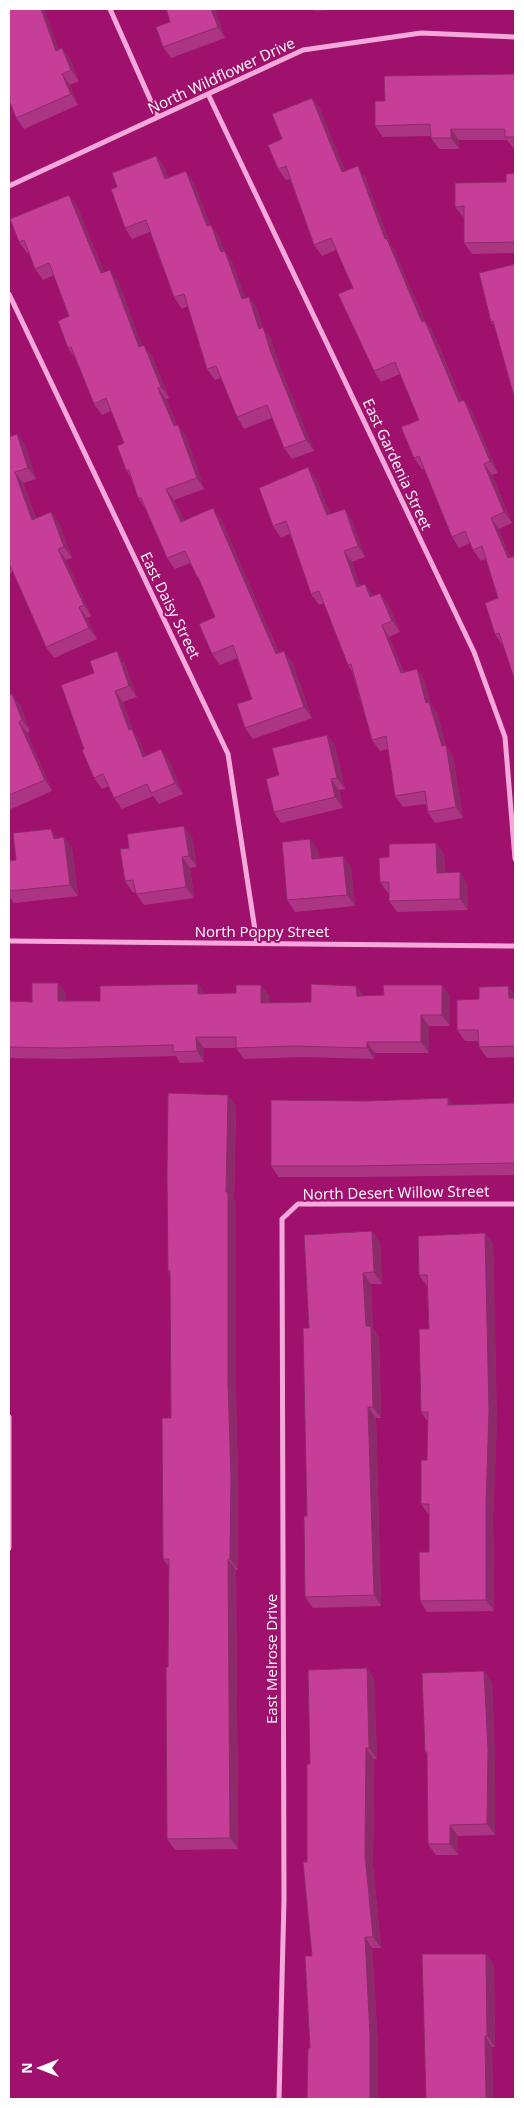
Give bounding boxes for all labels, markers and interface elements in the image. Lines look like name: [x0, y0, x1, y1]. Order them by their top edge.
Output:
street label: North Wildflower Drive: [144, 32, 298, 118]
street label: East Gardenia Street: [359, 395, 437, 533]
street label: East Daisy Street: [136, 548, 206, 662]
street label: North Poppy Street: [195, 921, 329, 941]
street label: North Desert Willow Street: [302, 1180, 490, 1204]
street label: East Melrose Drive: [261, 1594, 281, 1724]
north arrow: [15, 2043, 65, 2093]
text: N: [17, 2062, 36, 2074]

